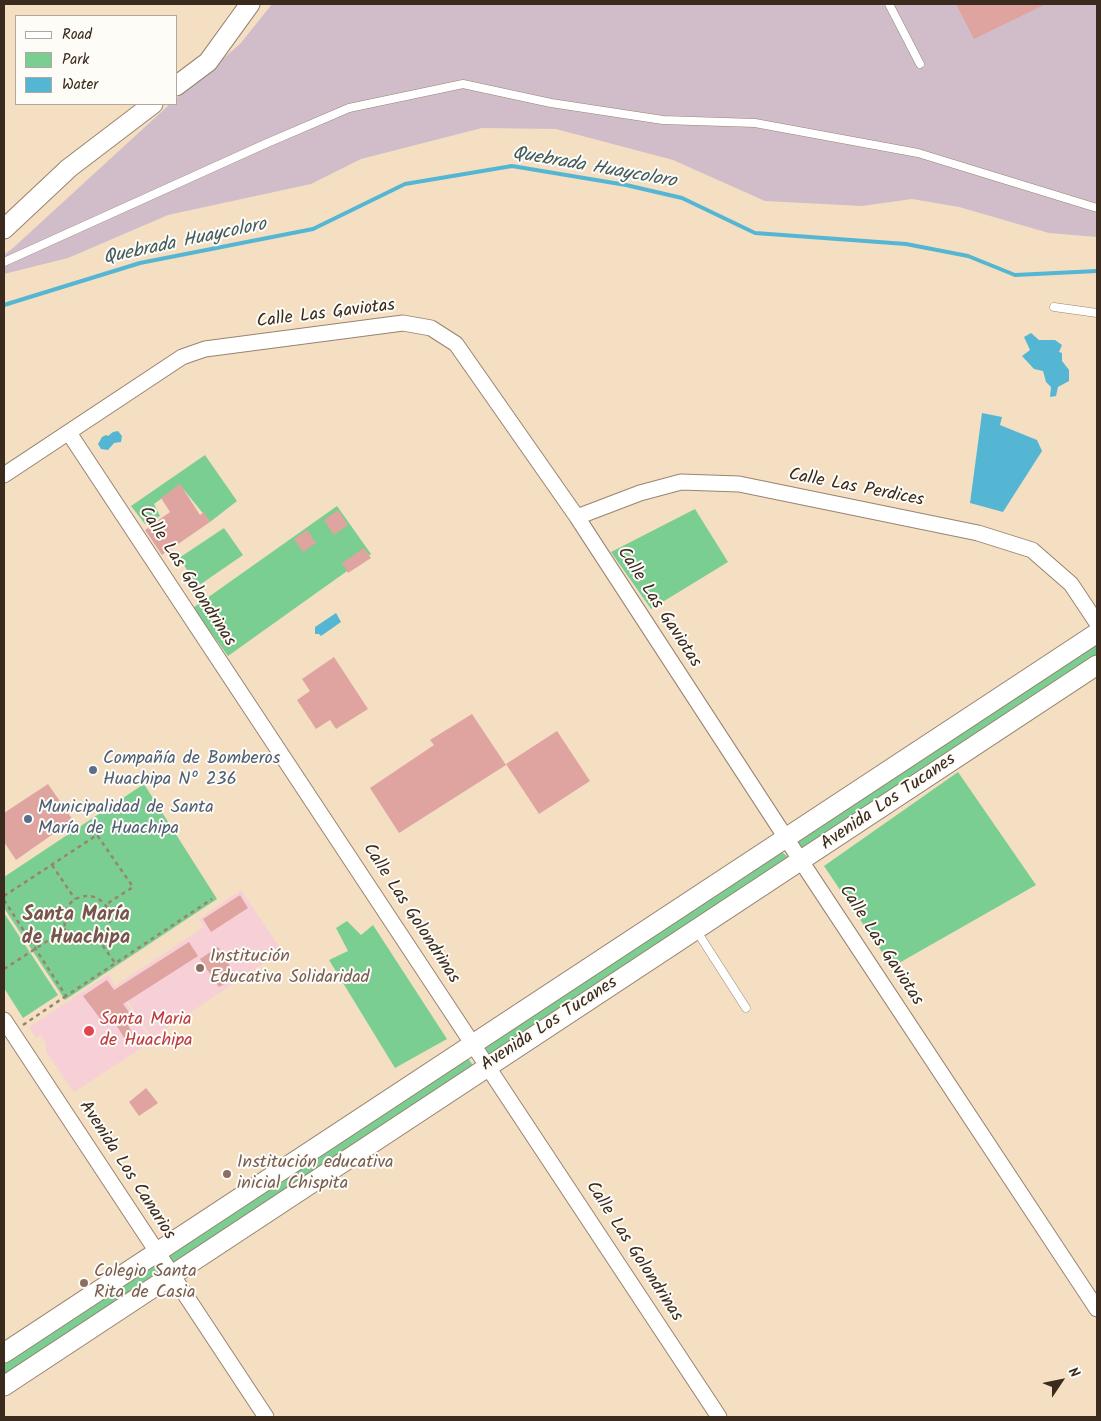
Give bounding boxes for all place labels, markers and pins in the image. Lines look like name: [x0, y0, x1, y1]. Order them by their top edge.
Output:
place label: Compañía de Bomberos Huachipa Nº 236: [103, 749, 280, 792]
marker: Compañía de Bomberos Huachipa Nº 236: [87, 764, 99, 776]
place label: Municipalidad de Santa María de Huachipa: [38, 798, 214, 841]
marker: Municipalidad de Santa María de Huachipa: [22, 813, 34, 825]
place label: Institución Educativa Solidaridad: [210, 947, 370, 990]
marker: Institución Educativa Solidaridad: [194, 962, 206, 974]
place label: Santa Maria de Huachipa: [100, 1010, 192, 1052]
marker: Santa Maria de Huachipa: [82, 1024, 96, 1038]
place label: Institución educativa inicial Chispita: [237, 1153, 393, 1196]
marker: Institución educativa inicial Chispita: [221, 1168, 233, 1180]
place label: Colegio Santa Rita de Casia: [94, 1262, 197, 1304]
marker: Colegio Santa Rita de Casia: [78, 1277, 90, 1289]

